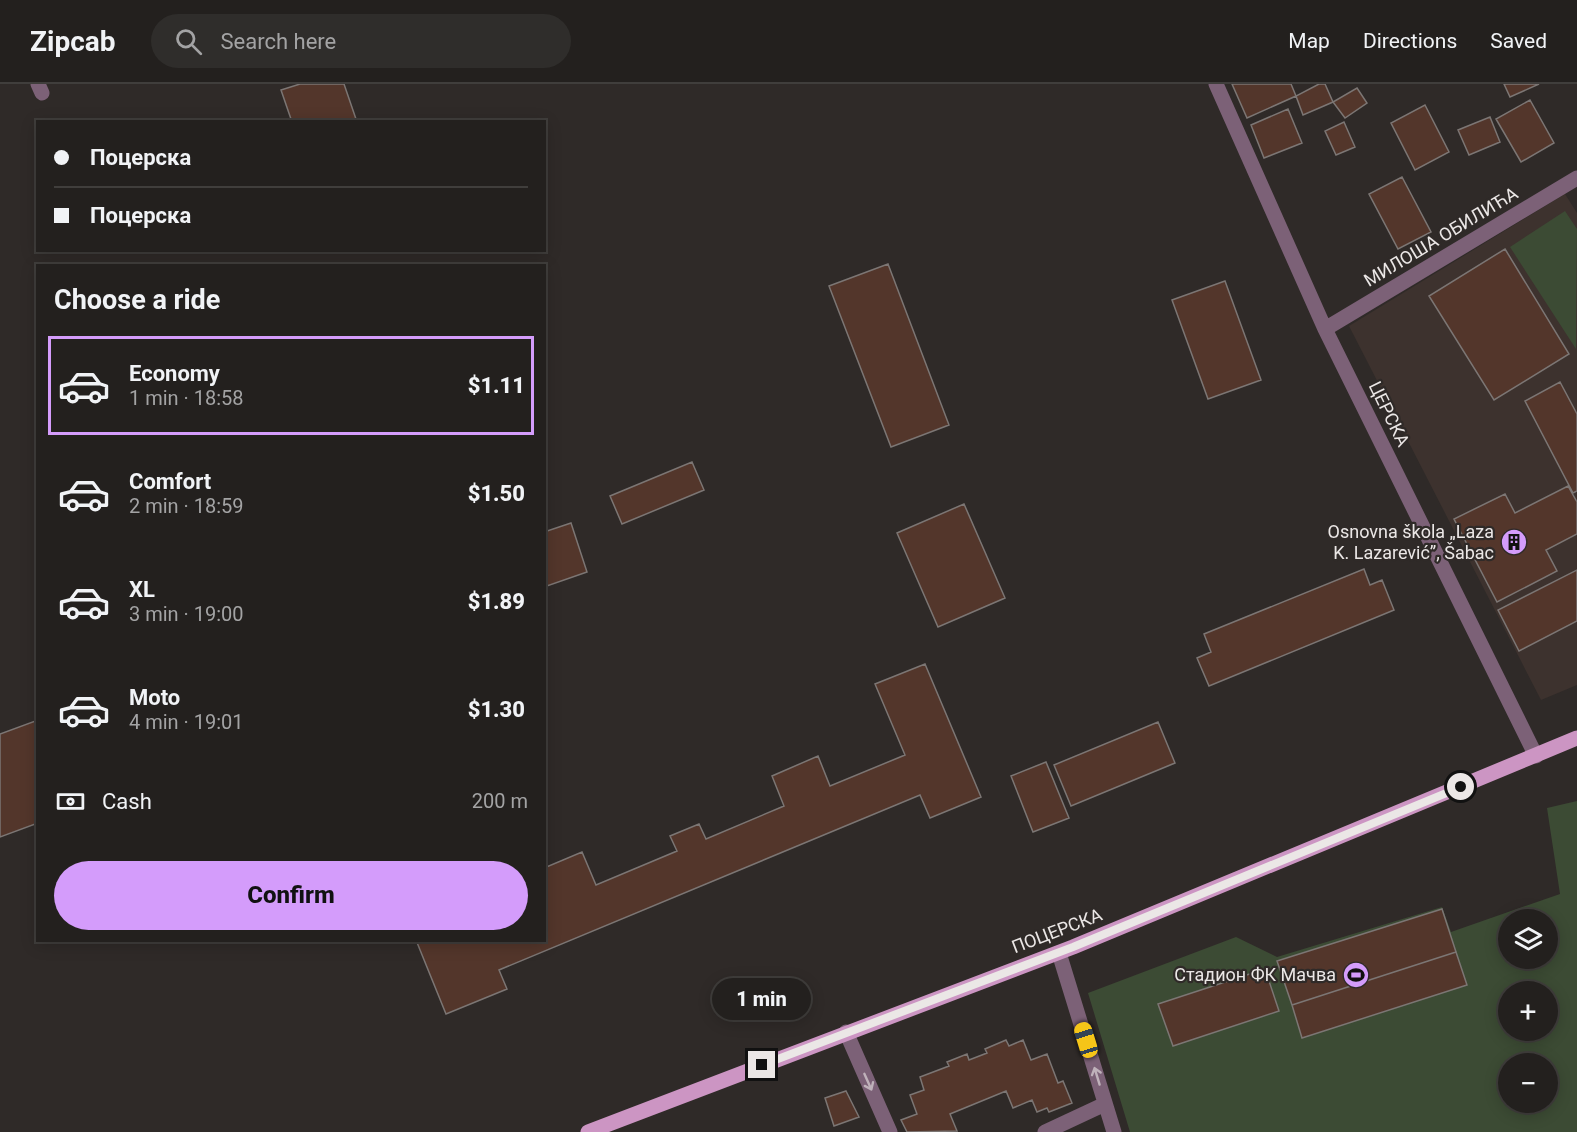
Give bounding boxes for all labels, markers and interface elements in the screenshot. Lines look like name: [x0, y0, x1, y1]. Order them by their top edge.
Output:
search box: [151, 14, 571, 68]
text: Zipcab: [30, 25, 115, 58]
icon: search: [172, 25, 205, 58]
text: Search here: [220, 29, 336, 54]
text: Map: [1288, 29, 1330, 53]
text: Directions: [1363, 29, 1457, 53]
text: Saved: [1490, 29, 1547, 53]
text: Поцерска: [90, 145, 191, 170]
street label: МИЛОША ОБИЛИЋА: [1360, 182, 1522, 291]
text: Поцерска: [90, 203, 191, 228]
text: Choose a ride: [54, 284, 220, 316]
icon: car: [57, 359, 111, 413]
text: Economy: [129, 361, 220, 386]
text: $1.11: [468, 373, 525, 398]
street label: ЦЕРСКА: [1365, 378, 1414, 450]
text: 1 min · 18:58: [129, 386, 244, 410]
icon: car: [57, 467, 111, 521]
text: Comfort: [129, 469, 211, 494]
text: $1.50: [468, 481, 525, 506]
text: 2 min · 18:59: [129, 494, 244, 518]
place label: Osnovna škola „Laza K. Lazarević”, Šabac: [1328, 521, 1494, 563]
building icon: Osnovna škola „Laza K. Lazarević”, Šabac: [1499, 527, 1529, 557]
icon: car: [57, 575, 111, 629]
text: XL: [129, 577, 155, 602]
text: $1.89: [468, 589, 525, 614]
text: 3 min · 19:00: [129, 602, 244, 626]
icon: car: [57, 683, 111, 737]
text: Moto: [129, 685, 180, 710]
text: $1.30: [468, 697, 525, 722]
text: 4 min · 19:01: [129, 710, 244, 734]
route start: [1447, 773, 1474, 800]
icon: cash: [54, 785, 87, 818]
text: Cash: [102, 789, 152, 814]
text: 200 m: [472, 789, 528, 813]
button: Confirm: [54, 861, 528, 930]
street label: ПОЦЕРСКА: [1009, 904, 1105, 957]
map controls: [1498, 909, 1558, 1113]
button: layers: [1498, 909, 1558, 969]
sports icon: Стадион ФК Мачва: [1341, 960, 1371, 990]
place label: Стадион ФК Мачва: [1174, 964, 1336, 985]
callout: 1 min: [712, 978, 812, 1020]
button: +: [1498, 981, 1558, 1041]
text: 1 min: [736, 987, 787, 1011]
car: [1072, 1020, 1100, 1060]
route end: [748, 1051, 775, 1078]
button: −: [1498, 1053, 1558, 1113]
one-way arrow: [1091, 1067, 1102, 1086]
one-way arrow: [863, 1072, 874, 1091]

